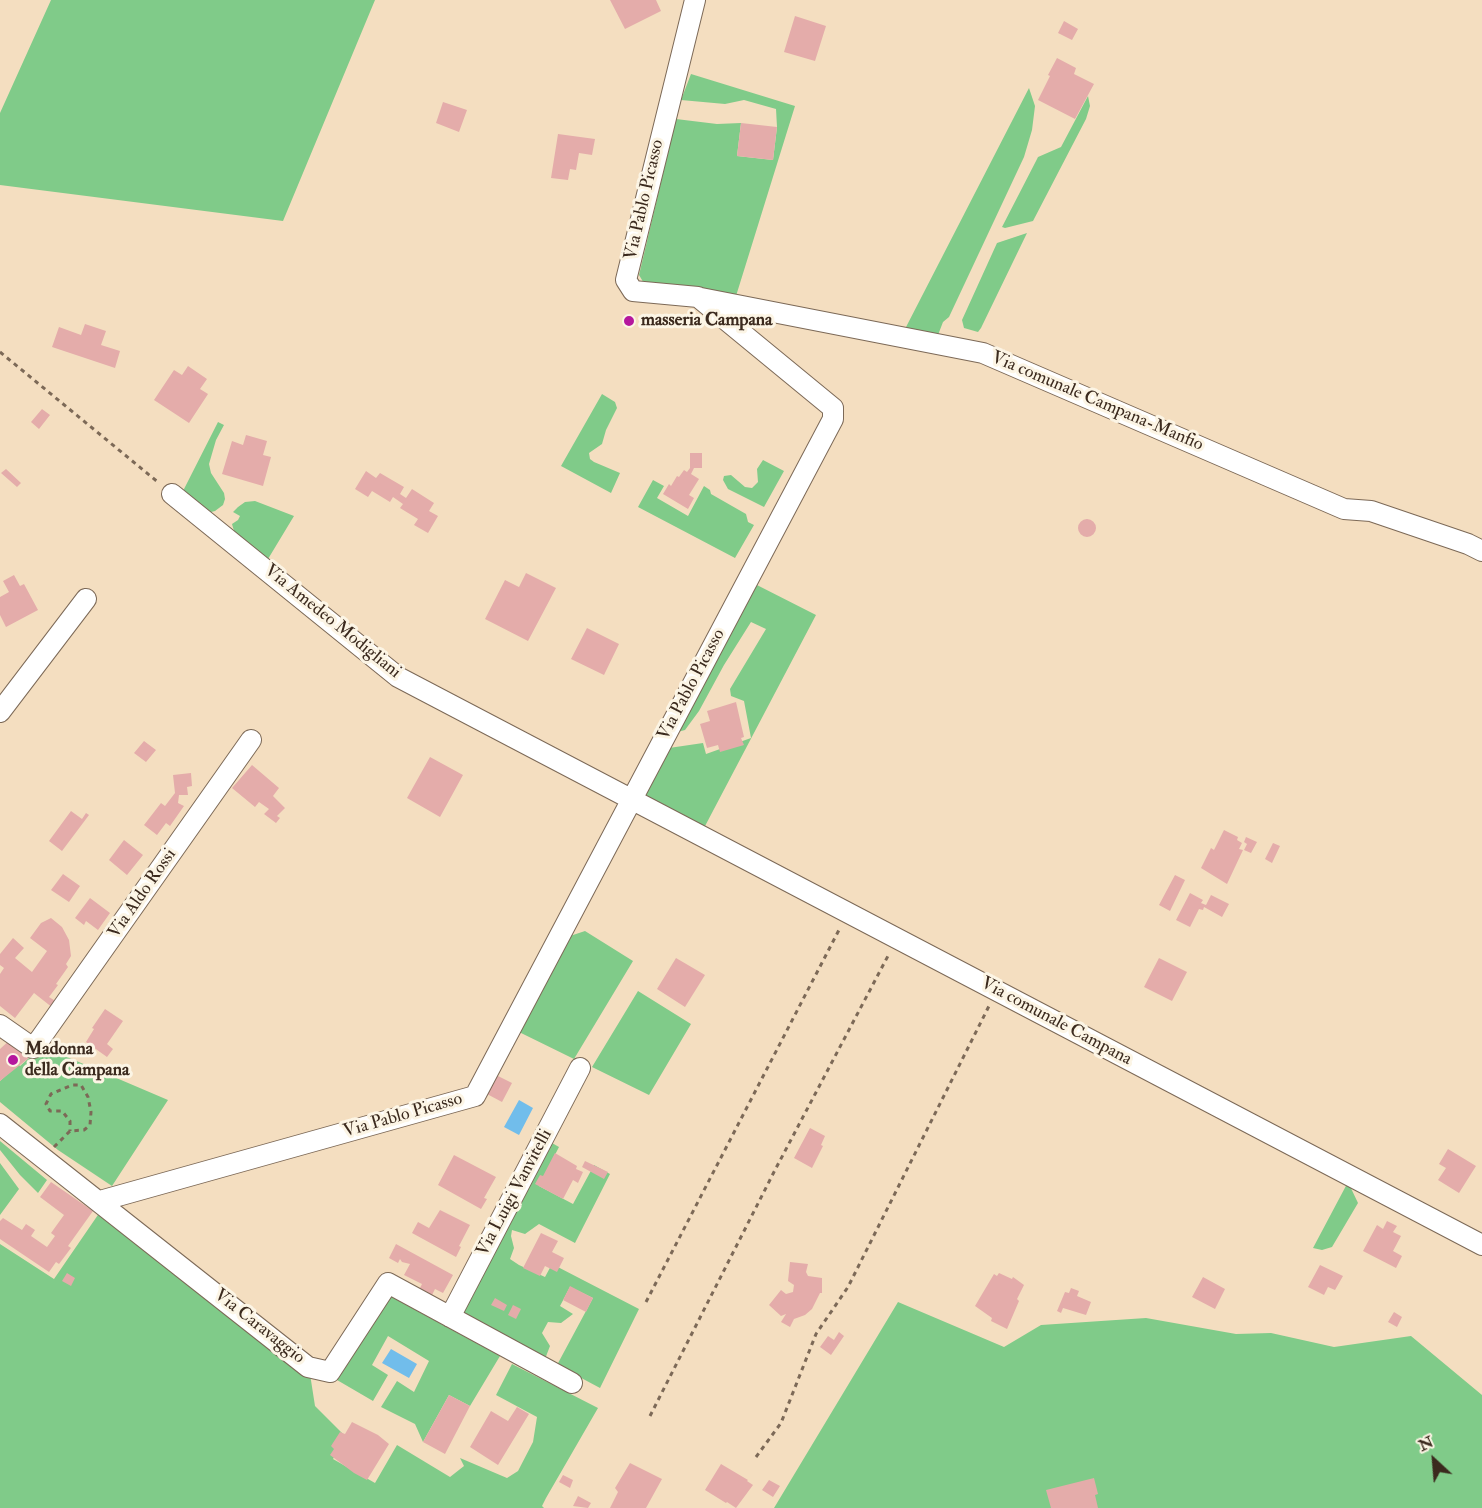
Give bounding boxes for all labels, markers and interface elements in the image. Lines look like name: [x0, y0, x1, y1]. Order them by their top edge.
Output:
street label: Via Pablo Picasso: [621, 138, 669, 262]
place label: masseria Campana: [641, 310, 773, 332]
marker: masseria Campana: [622, 314, 636, 328]
street label: Via comunale Campana-Manfio: [988, 348, 1206, 456]
street label: Via Amedeo Modigliani: [259, 560, 405, 684]
street label: Via Pablo Picasso: [654, 626, 730, 744]
street label: Via Aldo Rossi: [104, 845, 182, 943]
street label: Via comunale Campana: [977, 973, 1135, 1071]
place label: Madonna della Campana: [25, 1039, 129, 1082]
marker: Madonna della Campana: [6, 1053, 20, 1067]
street label: Via Pablo Picasso: [341, 1089, 465, 1143]
street label: Via Luigi Vanvitelli: [472, 1126, 558, 1260]
street label: Via Caravaggio: [209, 1285, 309, 1369]
north arrow: [1404, 1430, 1464, 1490]
text: N: [1415, 1432, 1437, 1456]

